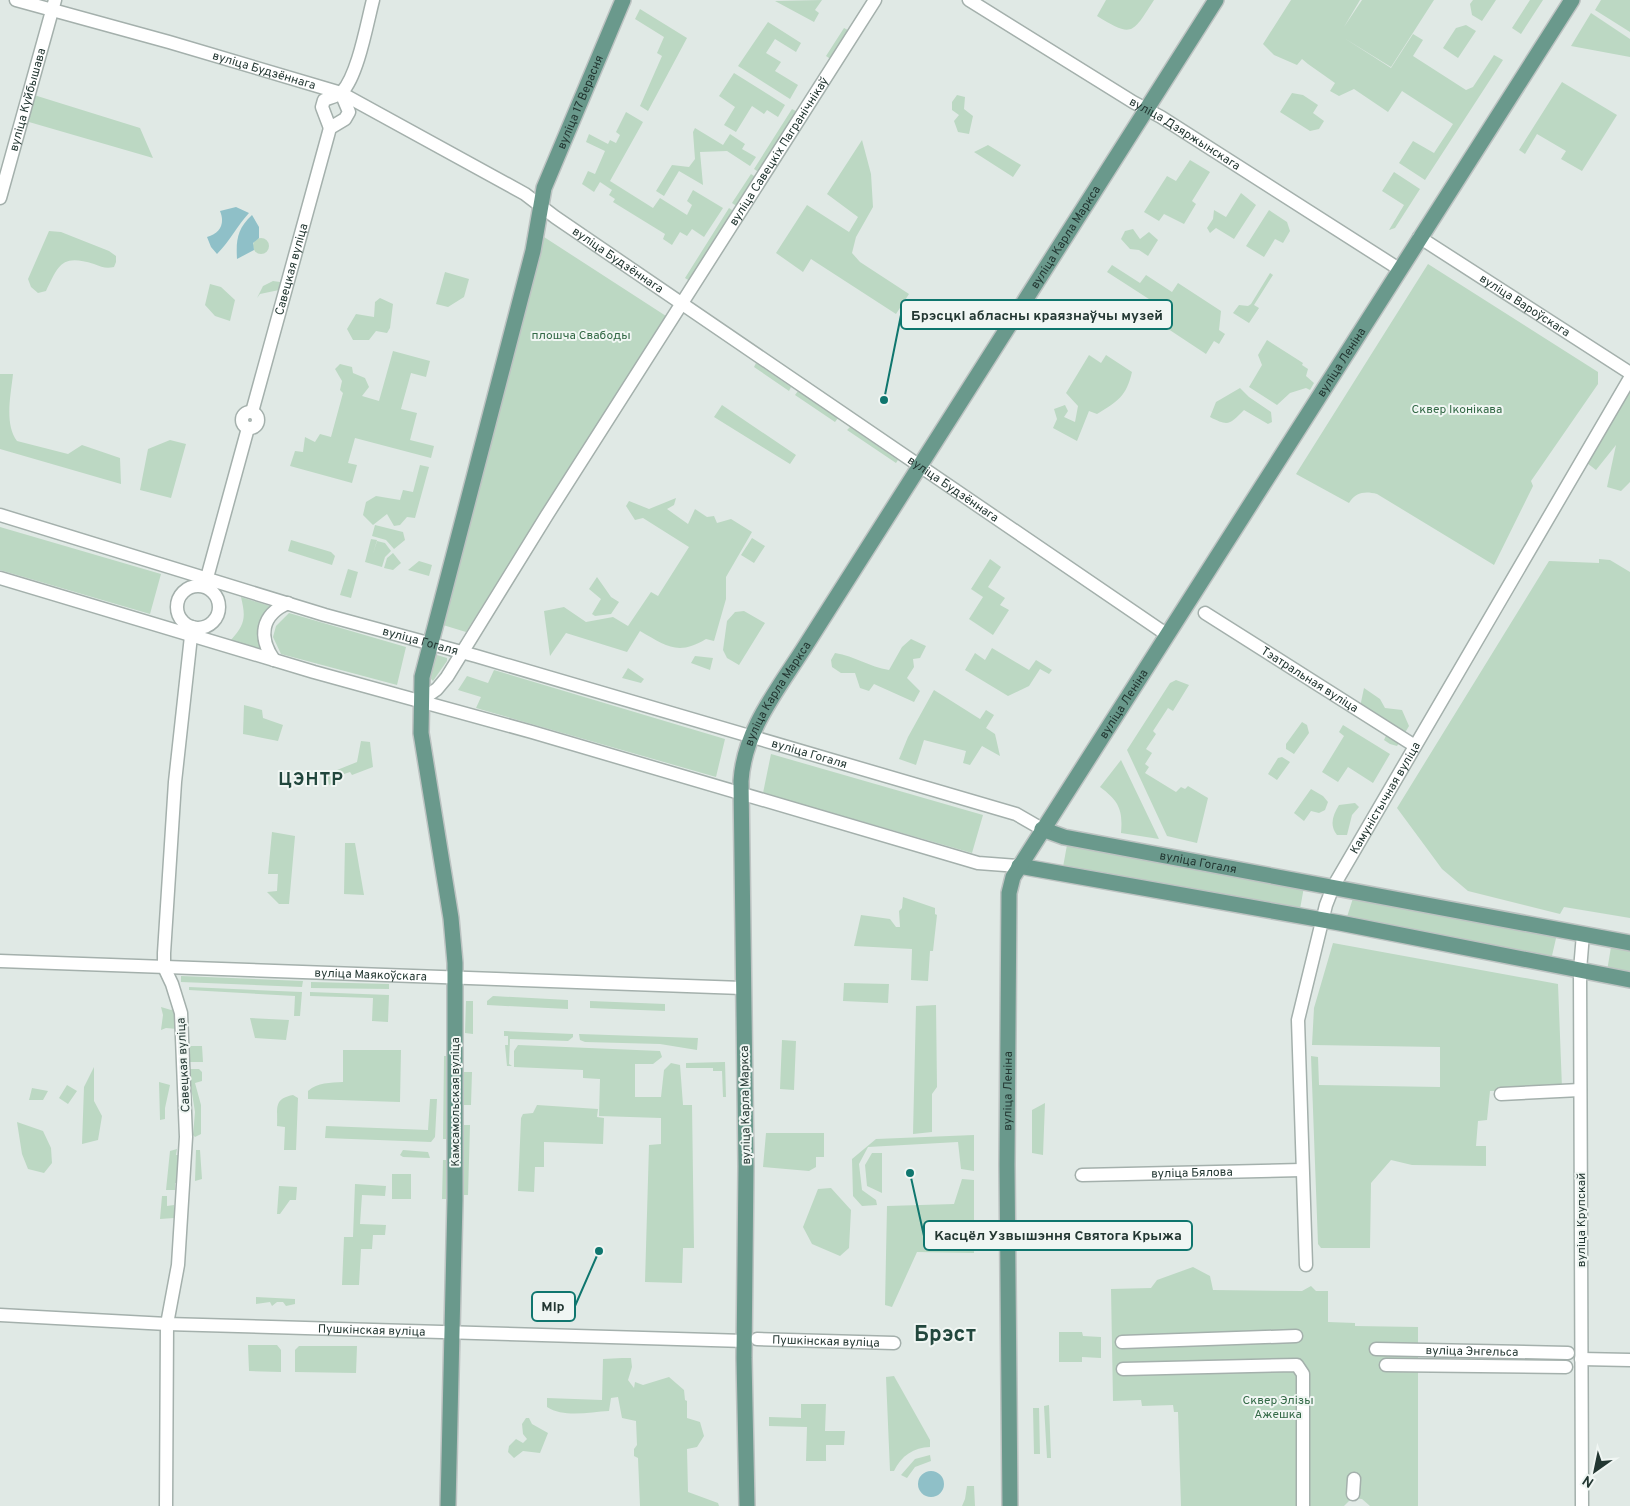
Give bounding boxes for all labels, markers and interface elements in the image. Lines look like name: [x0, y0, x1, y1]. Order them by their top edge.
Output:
street label: вуліца Куйбышава: [6, 47, 50, 153]
street label: вуліца Будзённага: [210, 48, 318, 94]
street label: вуліца 17 Верасня: [554, 53, 608, 152]
street label: вуліца Савецкіх Пагранічнікаў: [726, 74, 833, 229]
street label: вуліца Дзяржынскага: [1126, 94, 1243, 175]
street label: вуліца Карла Маркса: [1027, 183, 1105, 292]
street label: Савецкая вуліца: [272, 222, 312, 317]
street label: вуліца Будзённага: [569, 224, 666, 298]
street label: вуліца Вароўскага: [1476, 271, 1573, 341]
callout: Брэсцкі абласны краязнаўчы музей: [901, 300, 1172, 329]
text: Брэсцкі абласны краязнаўчы музей: [911, 308, 1163, 325]
street label: вуліца Леніна: [1314, 325, 1370, 401]
park label: плошча Свабоды: [532, 328, 630, 344]
park label: Сквер Іконікава: [1412, 402, 1502, 418]
street label: вуліца Будзённага: [904, 453, 1001, 526]
street label: вуліца Гогаля: [380, 624, 460, 660]
street label: вуліца Карла Маркса: [742, 639, 815, 749]
street label: Тэатральная вуліца: [1258, 643, 1361, 717]
street label: вуліца Леніна: [1096, 666, 1152, 742]
street label: вуліца Гогаля: [769, 736, 849, 773]
street label: Камуністычная вуліца: [1347, 739, 1425, 857]
district label: ЦЭНТР: [278, 769, 344, 792]
street label: вуліца Гогаля: [1158, 848, 1238, 878]
street label: вуліца Маякоўскага: [314, 965, 427, 986]
street label: Савецкая вуліца: [174, 1017, 194, 1113]
street label: Камсамольская вуліца: [448, 1037, 464, 1167]
street label: вуліца Карла Маркса: [737, 1045, 755, 1165]
street label: вуліца Леніна: [1000, 1051, 1017, 1131]
street label: вуліца Бялова: [1151, 1165, 1233, 1182]
street label: вуліца Крупскай: [1574, 1173, 1590, 1267]
callout: Касцёл Узвышэння Святога Крыжа: [924, 1221, 1192, 1250]
text: Касцёл Узвышэння Святога Крыжа: [934, 1228, 1182, 1245]
callout: Мір: [532, 1292, 575, 1321]
text: Мір: [541, 1299, 565, 1316]
street label: Пушкінская вуліца: [318, 1321, 426, 1341]
district label: Брэст: [914, 1322, 976, 1349]
street label: Пушкінская вуліца: [772, 1332, 880, 1352]
street label: вуліца Энгельса: [1425, 1343, 1518, 1361]
park label: Сквер Элізы Ажешка: [1243, 1393, 1314, 1423]
north arrow: [1570, 1446, 1620, 1496]
text: N: [1580, 1471, 1598, 1491]

